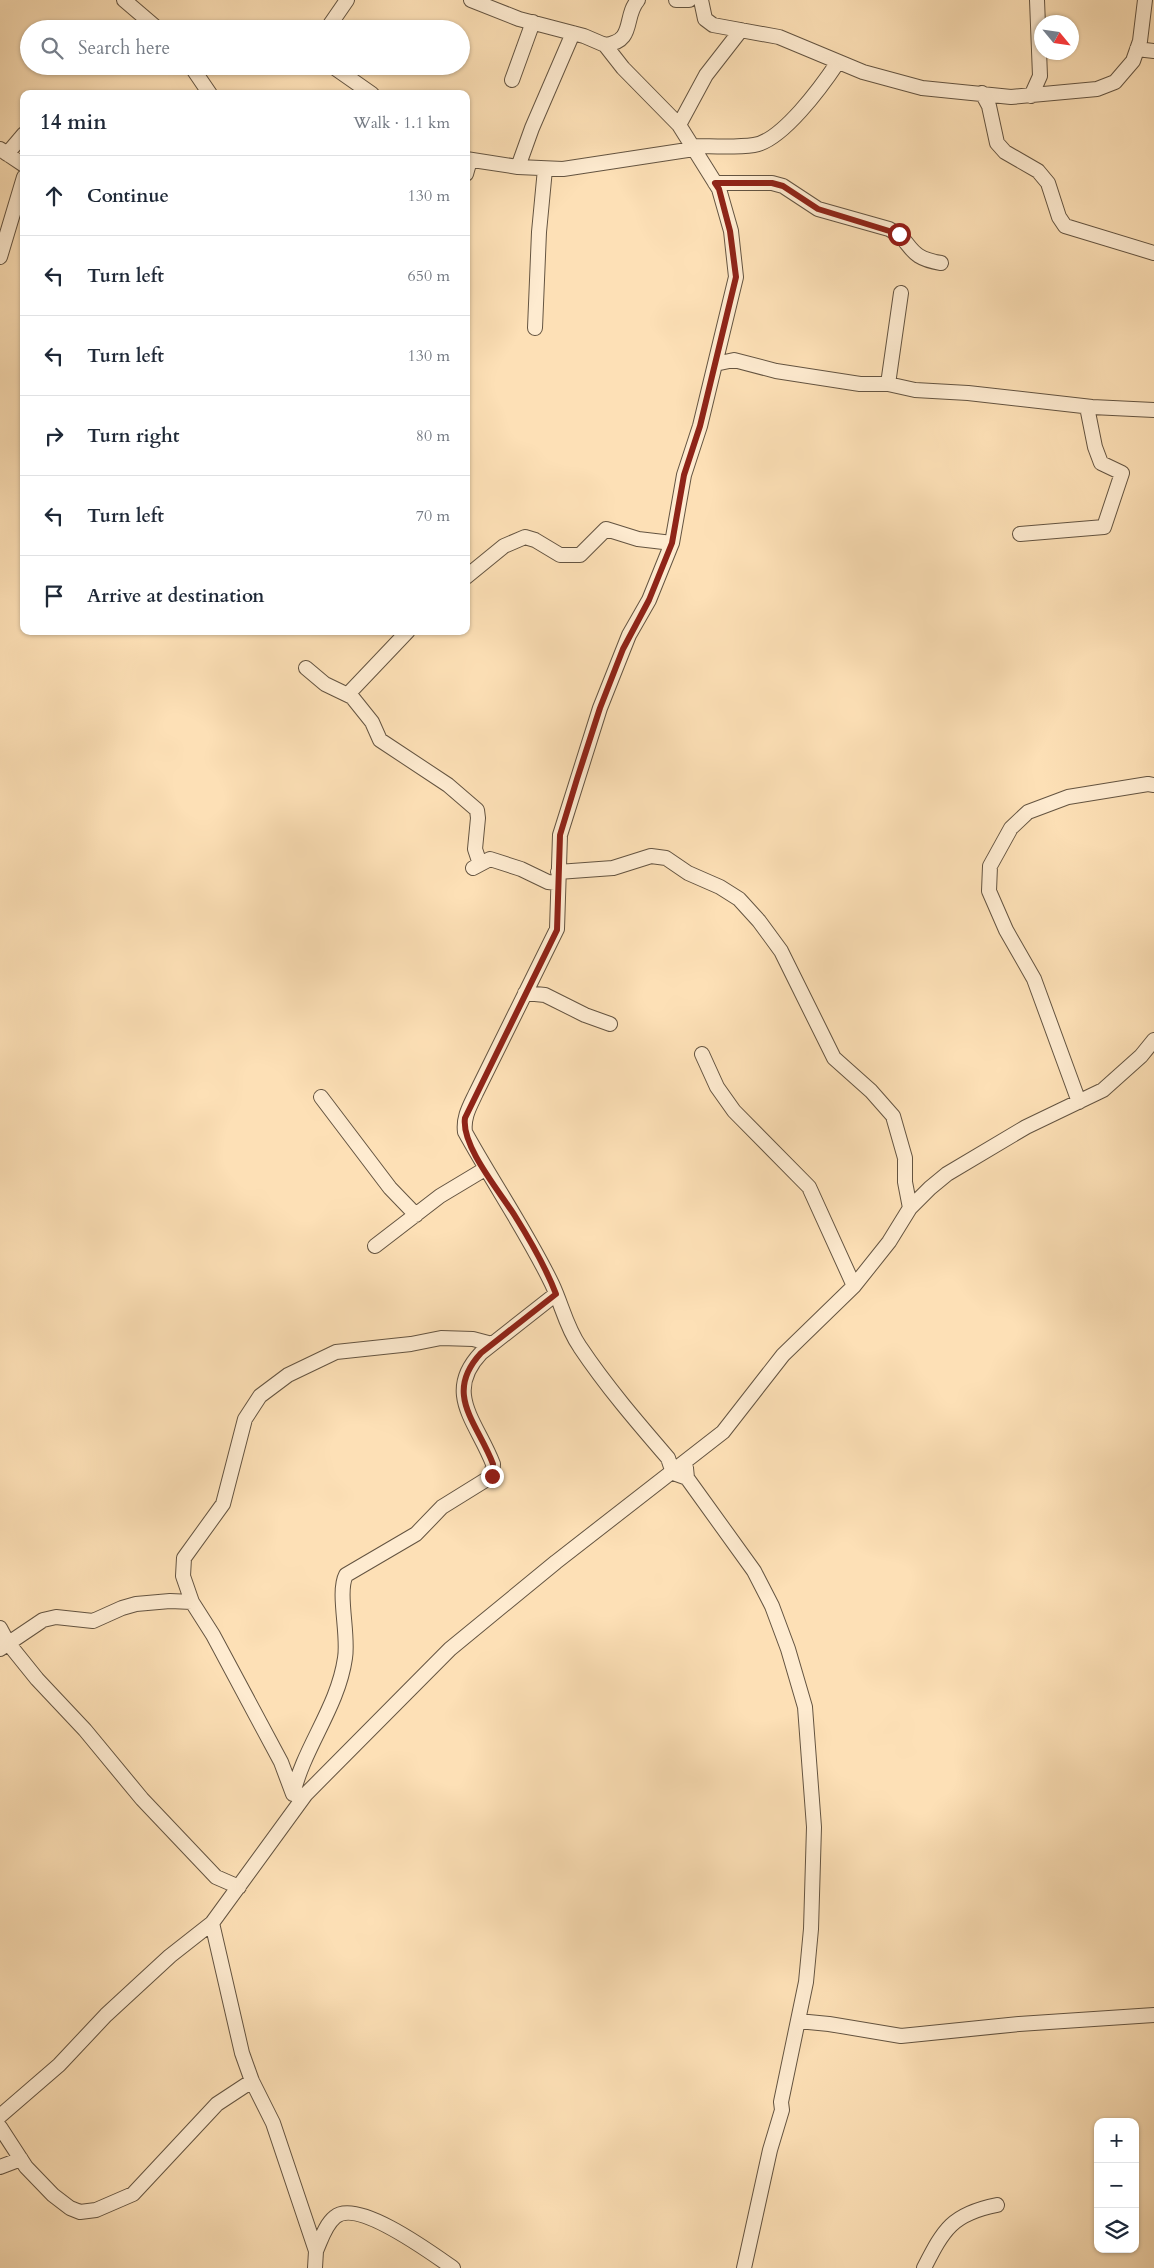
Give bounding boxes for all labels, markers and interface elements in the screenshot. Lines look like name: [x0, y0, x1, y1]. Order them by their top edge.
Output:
north arrow: [1034, 15, 1079, 60]
search box: [20, 20, 470, 75]
icon: search: [38, 34, 66, 62]
text: Search here: [78, 35, 170, 61]
text: 14 min: [40, 108, 107, 137]
text: Walk · 1.1 km: [353, 112, 450, 134]
icon: ahead: [40, 182, 68, 210]
text: Continue: [87, 183, 169, 209]
text: 130 m: [408, 185, 450, 207]
route start: [888, 223, 911, 246]
icon: left: [40, 262, 68, 290]
text: Turn left: [87, 263, 164, 289]
text: 650 m: [408, 265, 450, 287]
icon: left: [40, 342, 68, 370]
text: Turn left: [87, 343, 164, 369]
text: 130 m: [408, 345, 450, 367]
icon: right: [40, 422, 68, 450]
text: Turn right: [87, 423, 179, 449]
text: 80 m: [416, 425, 450, 447]
icon: left: [40, 502, 68, 530]
text: Turn left: [87, 503, 164, 529]
text: 70 m: [416, 505, 450, 527]
icon: arrive: [40, 582, 68, 610]
text: Arrive at destination: [87, 583, 264, 609]
route end: [481, 1465, 504, 1488]
map controls: [1094, 2118, 1139, 2253]
button: +: [1094, 2118, 1139, 2163]
button: −: [1094, 2163, 1139, 2208]
button: layers: [1094, 2208, 1139, 2253]

